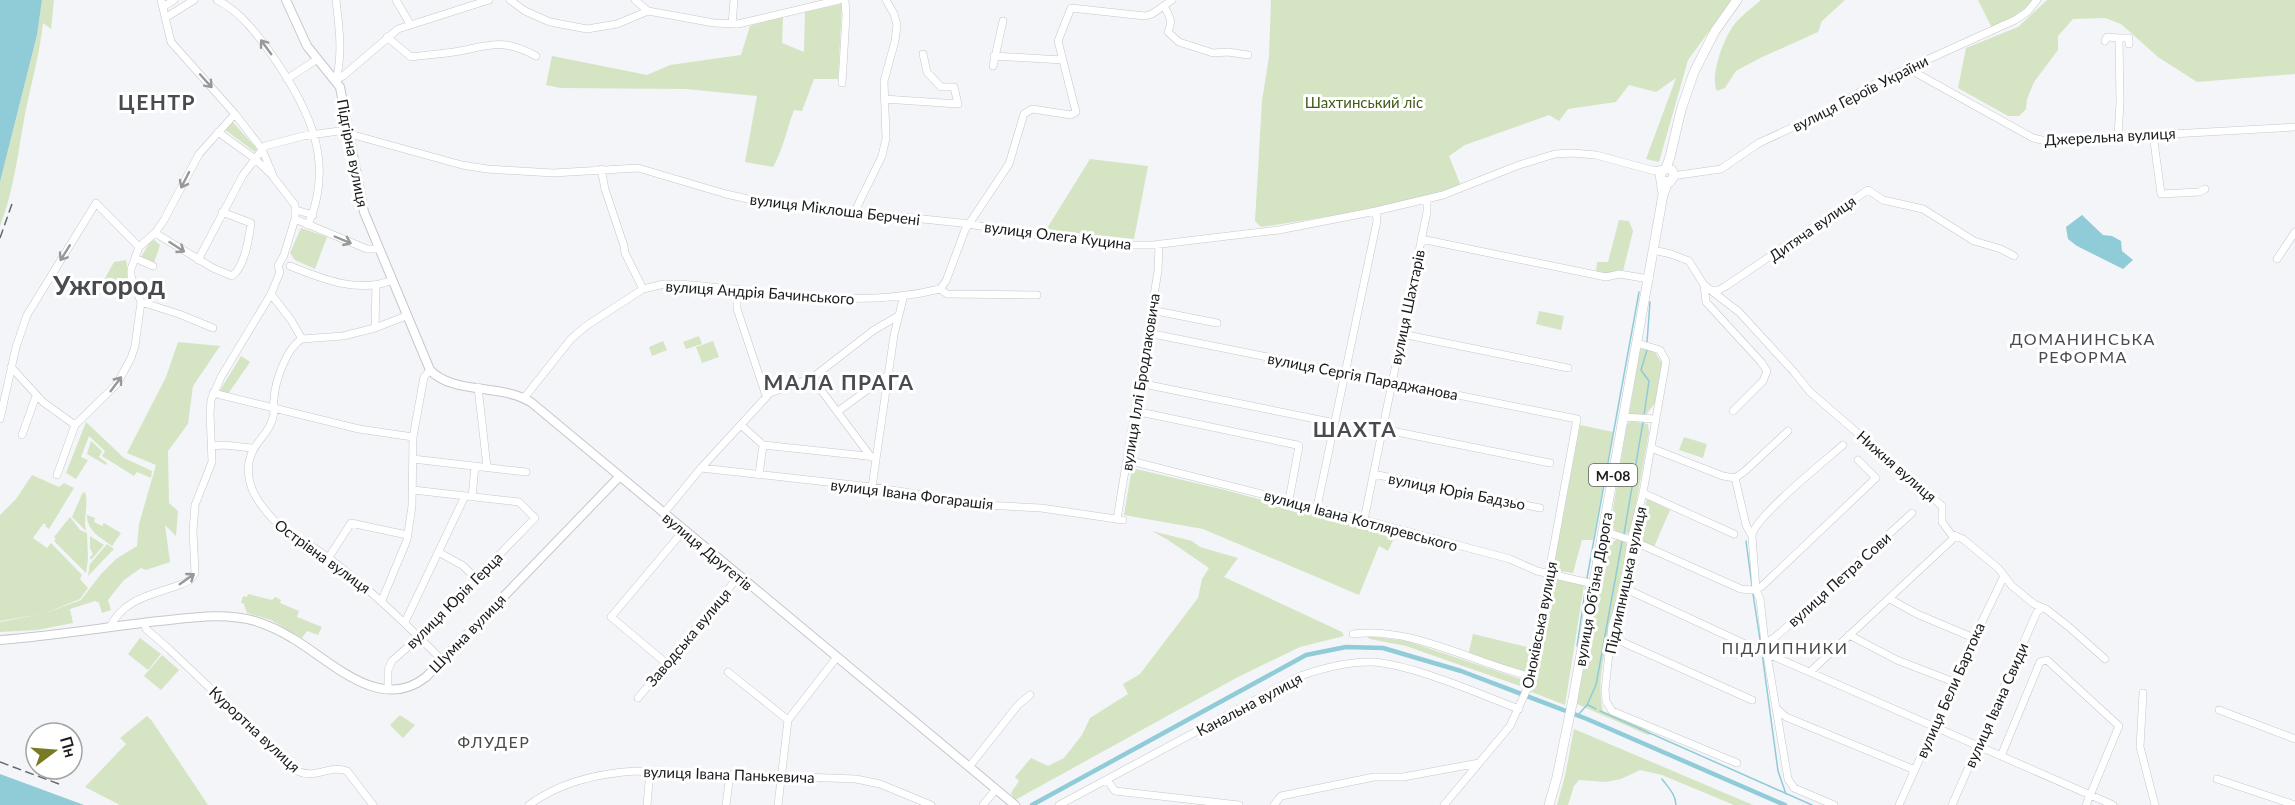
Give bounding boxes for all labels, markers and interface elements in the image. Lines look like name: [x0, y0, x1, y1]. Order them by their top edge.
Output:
one-way arrow: [260, 40, 272, 56]
street label: вулиця Героїв України: [1789, 51, 1931, 135]
one-way arrow: [199, 73, 213, 88]
district label: ЦЕНТР: [118, 89, 196, 114]
park label: Шахтинський ліс: [1305, 93, 1423, 111]
street label: Підгірна вулиця: [334, 97, 372, 209]
street label: Джерельна вулиця: [2044, 124, 2176, 148]
one-way arrow: [179, 171, 190, 189]
street label: вулиця Міклоша Берчені: [749, 190, 921, 228]
street label: Дитяча вулиця: [1765, 191, 1859, 265]
street label: вулиця Олега Куцина: [983, 217, 1133, 253]
one-way arrow: [333, 235, 352, 246]
one-way arrow: [168, 241, 184, 253]
one-way arrow: [59, 244, 71, 261]
street label: вулиця Шахтарів: [1386, 248, 1428, 366]
district label: Ужгород: [52, 268, 165, 301]
street label: вулиця Андрія Бачинського: [665, 276, 855, 308]
street label: вулиця Іллі Бродлаковича: [1117, 292, 1163, 472]
district label: ДОМАНИНСЬКА РЕФОРМА: [2010, 329, 2156, 366]
street label: вулиця Сергія Параджанова: [1266, 349, 1460, 403]
district label: МАЛА ПРАГА: [763, 369, 915, 394]
one-way arrow: [109, 376, 122, 392]
district label: ШАХТА: [1313, 416, 1397, 441]
street label: Нижня вулиця: [1853, 427, 1941, 505]
road number: М-08: [1589, 464, 1637, 486]
street label: вулиця Юрія Бадзьо: [1387, 469, 1527, 513]
street label: вулиця Івана Фогарашія: [830, 475, 994, 513]
street label: вулиця Івана Котляревського: [1262, 485, 1460, 555]
street label: Підлипницька вулиця: [1601, 505, 1649, 655]
street label: вулиця Другетів: [659, 508, 757, 594]
street label: вулиця Обʼїзна Дорога: [1571, 510, 1615, 668]
street label: Острівна вулиця: [272, 515, 374, 597]
street label: вулиця Петра Сови: [1784, 528, 1894, 630]
street label: вулиця Юрія Герца: [402, 548, 506, 652]
street label: Оноківська вулиця: [1518, 560, 1560, 690]
one-way arrow: [178, 573, 194, 585]
street label: Заводська вулиця: [642, 584, 734, 690]
street label: Шумна вулиця: [425, 590, 509, 676]
street label: вулиця Бели Бартока: [1912, 620, 1988, 760]
district label: ПІДЛИПНИКИ: [1722, 638, 1848, 657]
street label: вулиця Івана Свиди: [1960, 640, 2032, 770]
street label: Канальна вулиця: [1193, 669, 1305, 739]
street label: Курортна вулиця: [206, 682, 304, 776]
north arrow: [24, 721, 84, 781]
district label: ФЛУДЕР: [458, 732, 530, 751]
text: Пн: [57, 734, 81, 759]
street label: вулиця Івана Панькевича: [643, 762, 815, 786]

